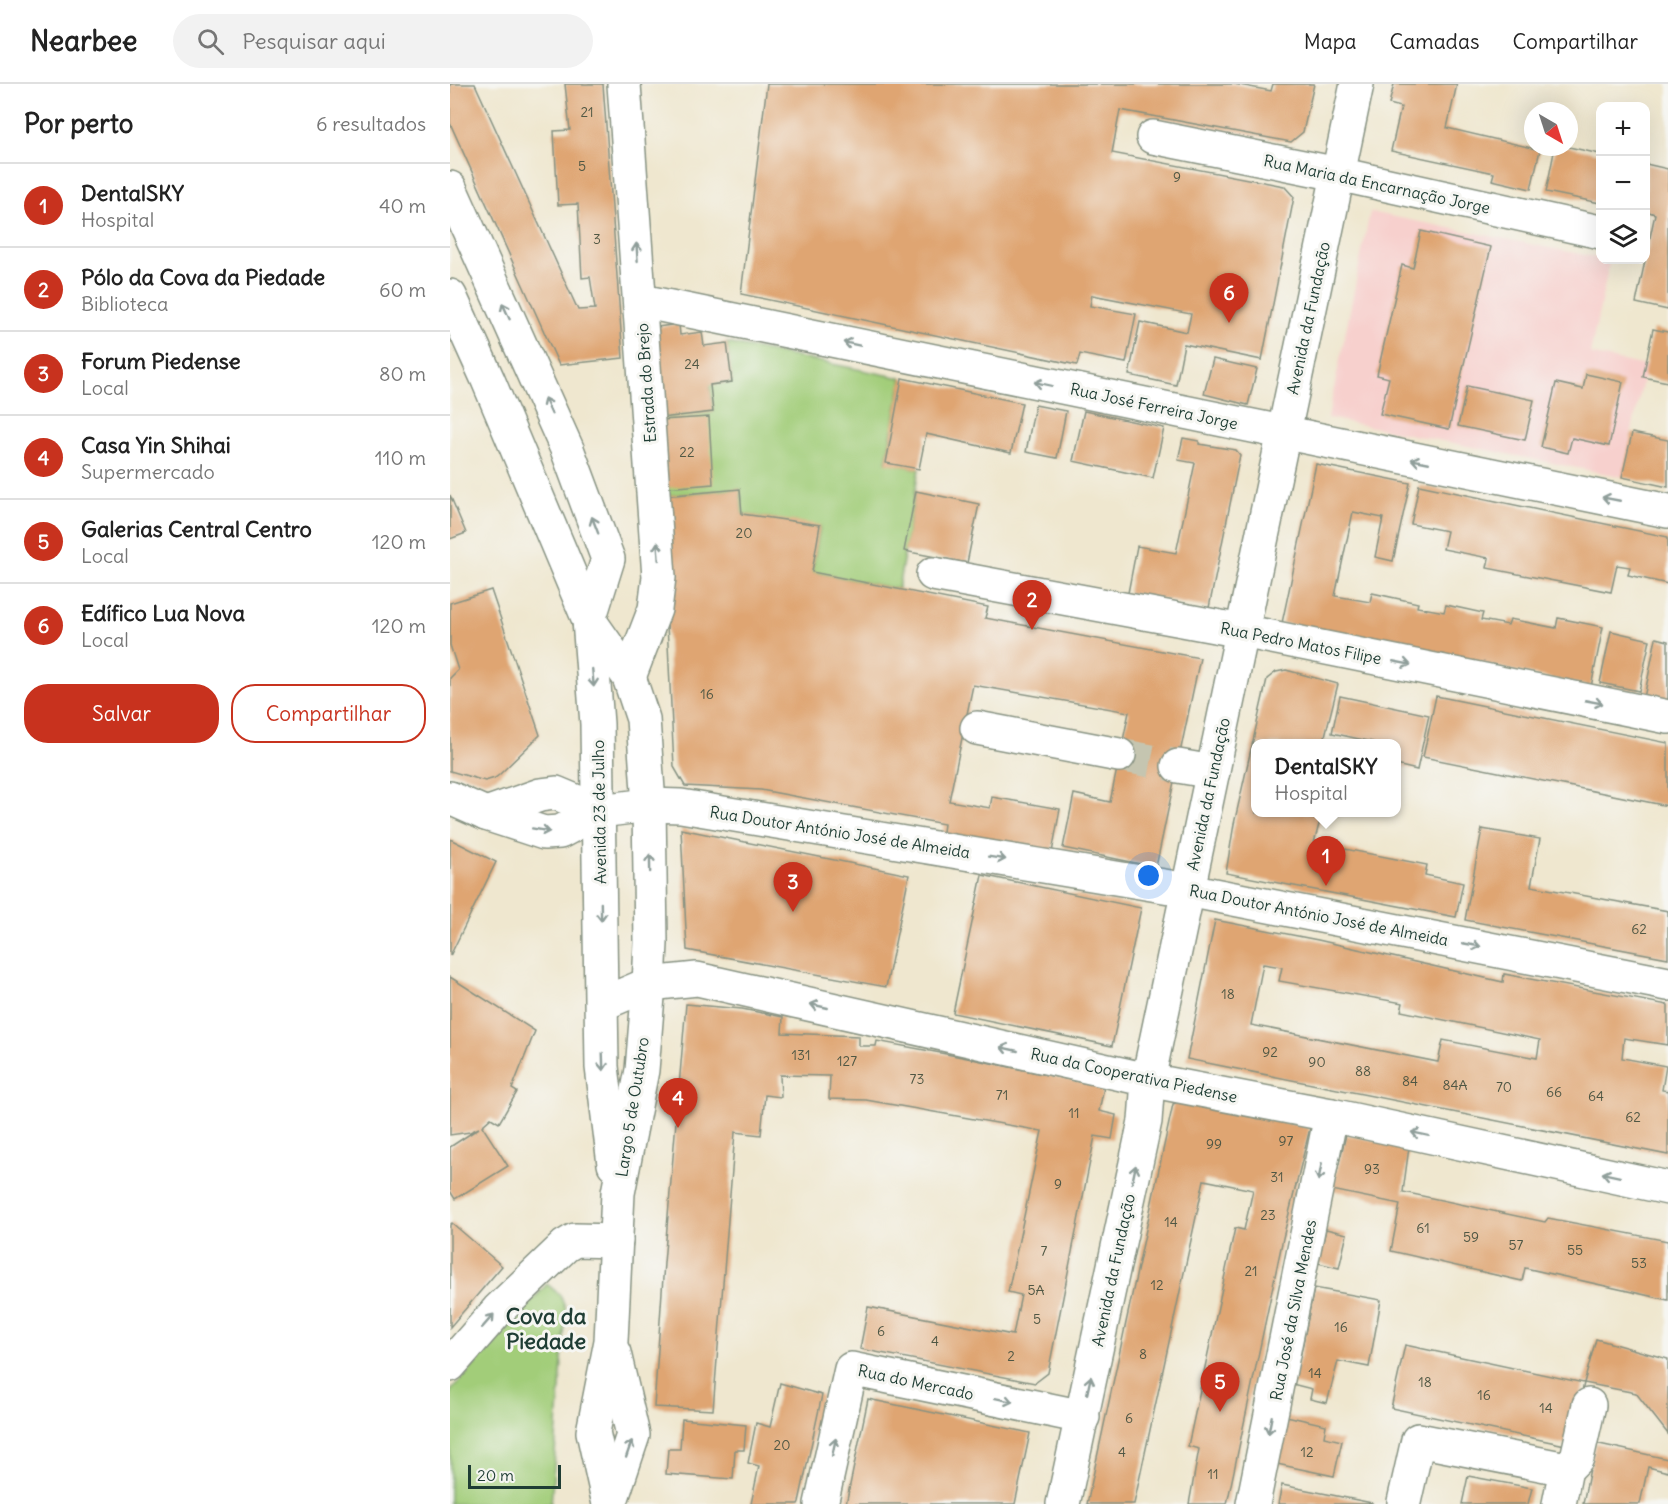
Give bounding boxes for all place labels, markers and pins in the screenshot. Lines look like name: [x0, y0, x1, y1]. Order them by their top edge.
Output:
pin: 6: [1210, 274, 1248, 323]
pin: 2: [1012, 580, 1052, 630]
pin: 1: [1306, 836, 1346, 886]
pin: 3: [774, 862, 812, 912]
pin: 4: [658, 1078, 698, 1128]
pin: 5: [1200, 1362, 1240, 1412]

